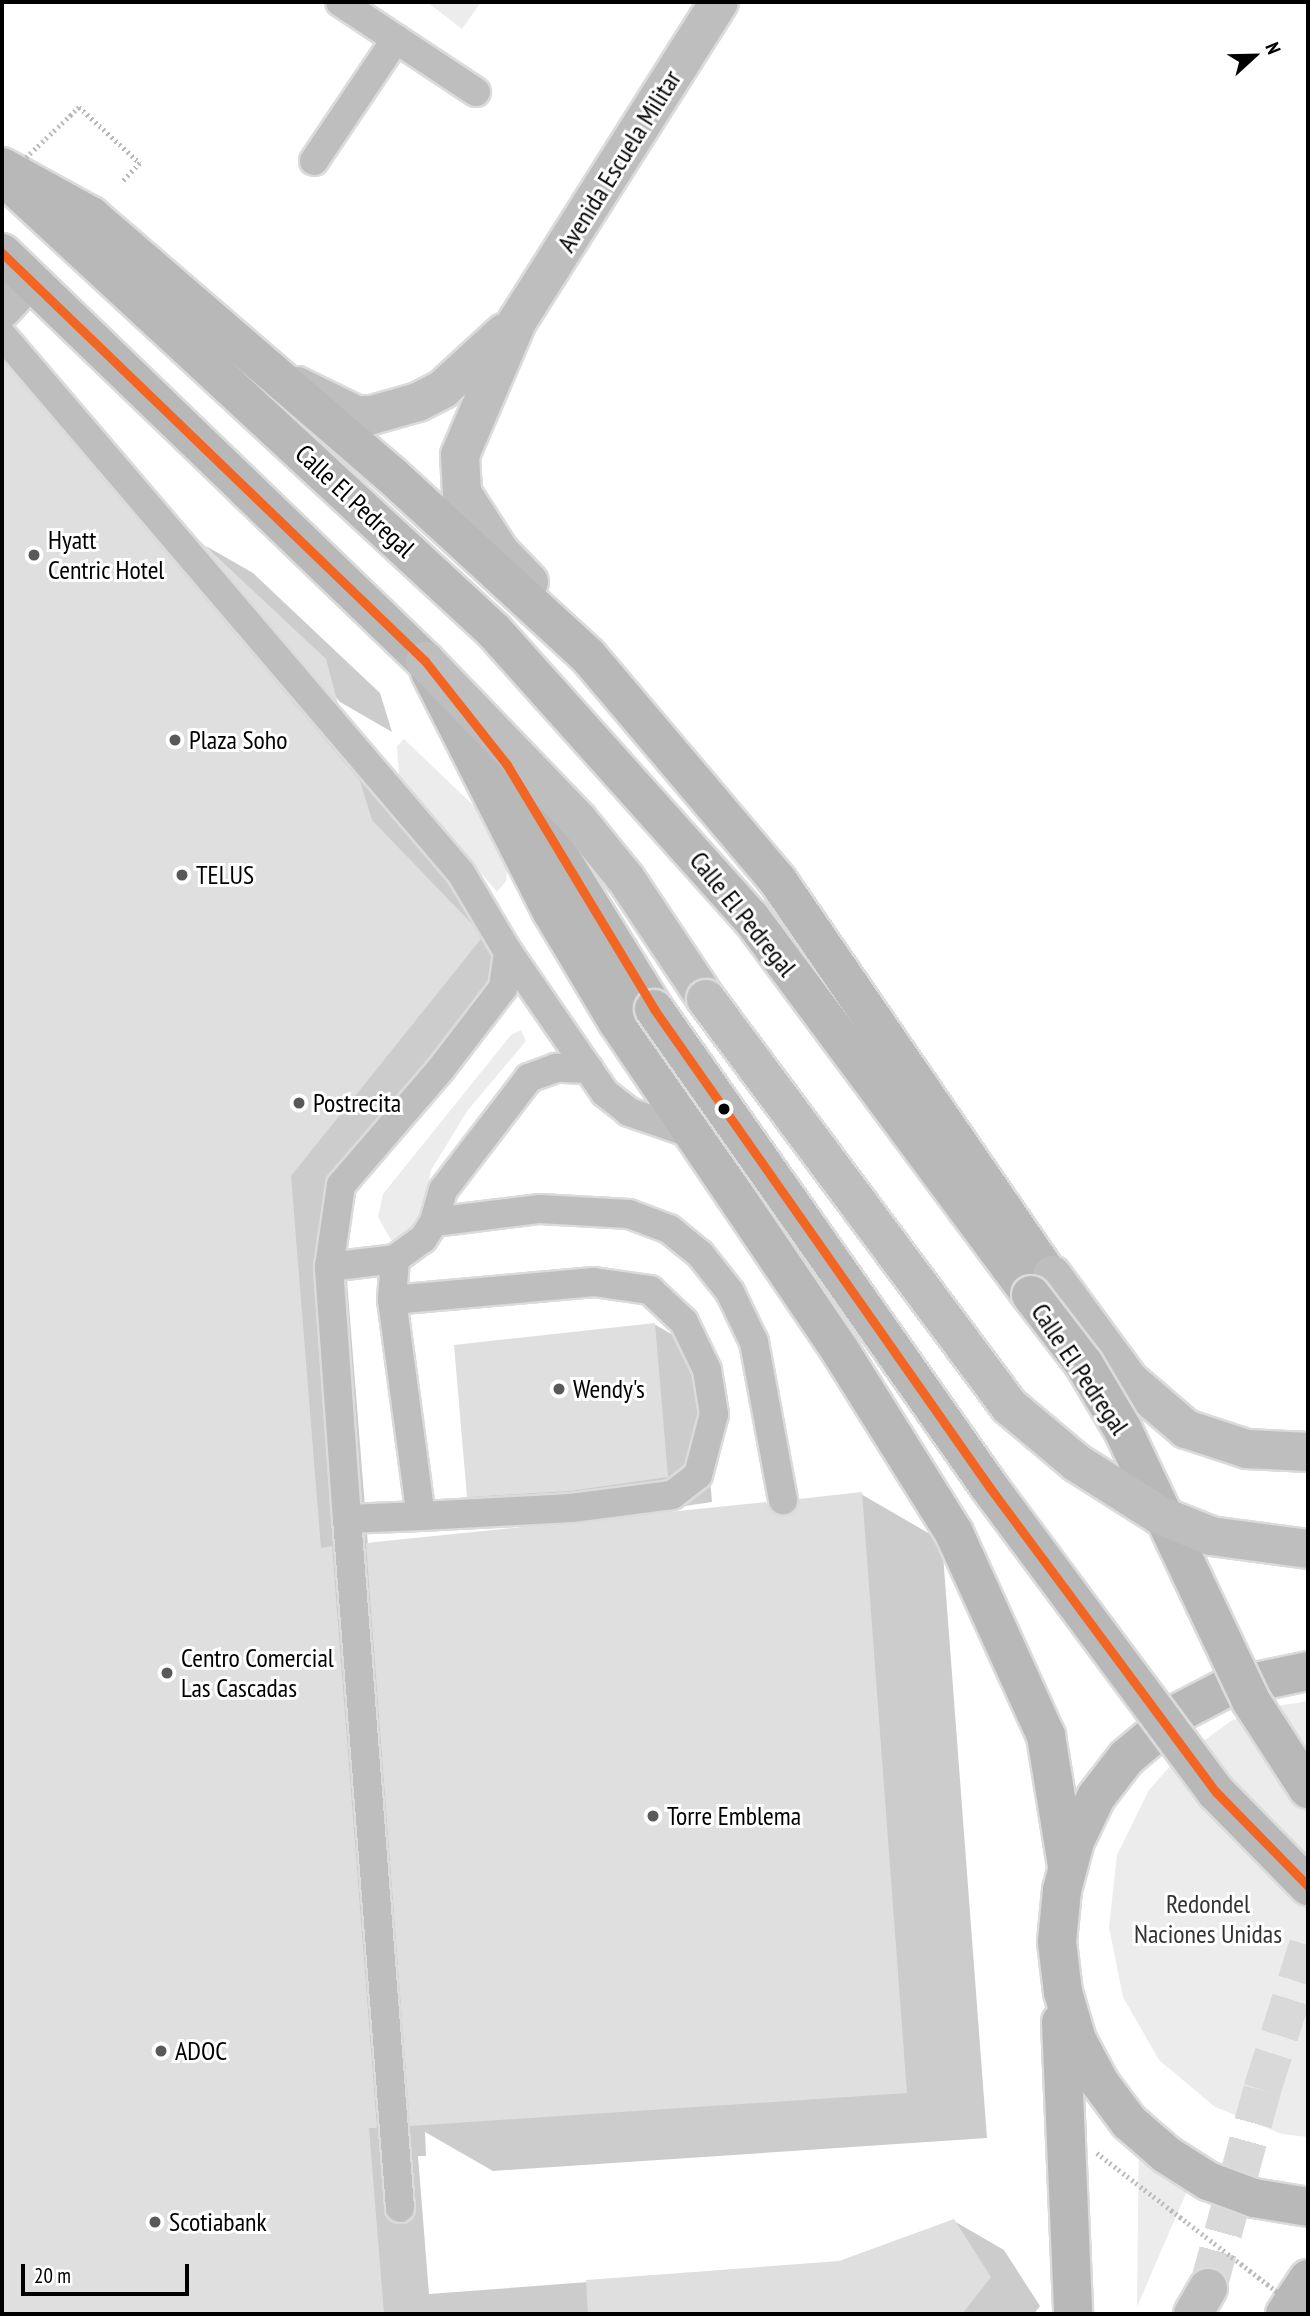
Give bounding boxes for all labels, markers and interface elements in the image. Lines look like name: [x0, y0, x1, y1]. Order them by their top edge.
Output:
north arrow: [1219, 21, 1289, 91]
text: N: [1260, 39, 1287, 57]
street label: Avenida Escuela Militar: [551, 64, 687, 258]
street label: Calle El Pedregal: [289, 438, 421, 564]
place label: Hyatt Centric Hotel: [48, 524, 165, 586]
marker: Hyatt Centric Hotel: [26, 547, 42, 563]
place label: Plaza Soho: [189, 724, 287, 756]
marker: Plaza Soho: [167, 732, 183, 748]
street label: Calle El Pedregal: [683, 845, 803, 983]
place label: TELUS: [196, 859, 254, 891]
marker: TELUS: [174, 867, 190, 883]
place label: Postrecita: [313, 1087, 401, 1119]
marker: Postrecita: [291, 1095, 307, 1111]
unlabelled marker: [717, 1102, 731, 1116]
street label: Calle El Pedregal: [1025, 1298, 1135, 1440]
place label: Wendy's: [573, 1373, 645, 1405]
marker: Wendy's: [551, 1381, 567, 1397]
place label: Centro Comercial Las Cascadas: [181, 1642, 334, 1704]
marker: Centro Comercial Las Cascadas: [159, 1665, 175, 1681]
place label: Torre Emblema: [667, 1800, 801, 1832]
marker: Torre Emblema: [645, 1808, 661, 1824]
park label: Redondel Naciones Unidas: [1134, 1888, 1282, 1950]
place label: ADOC: [175, 2035, 227, 2067]
marker: ADOC: [153, 2043, 169, 2059]
place label: Scotiabank: [169, 2206, 267, 2238]
marker: Scotiabank: [147, 2214, 163, 2230]
scale bar: [24, 2250, 192, 2294]
text: 20 m: [34, 2262, 71, 2289]

